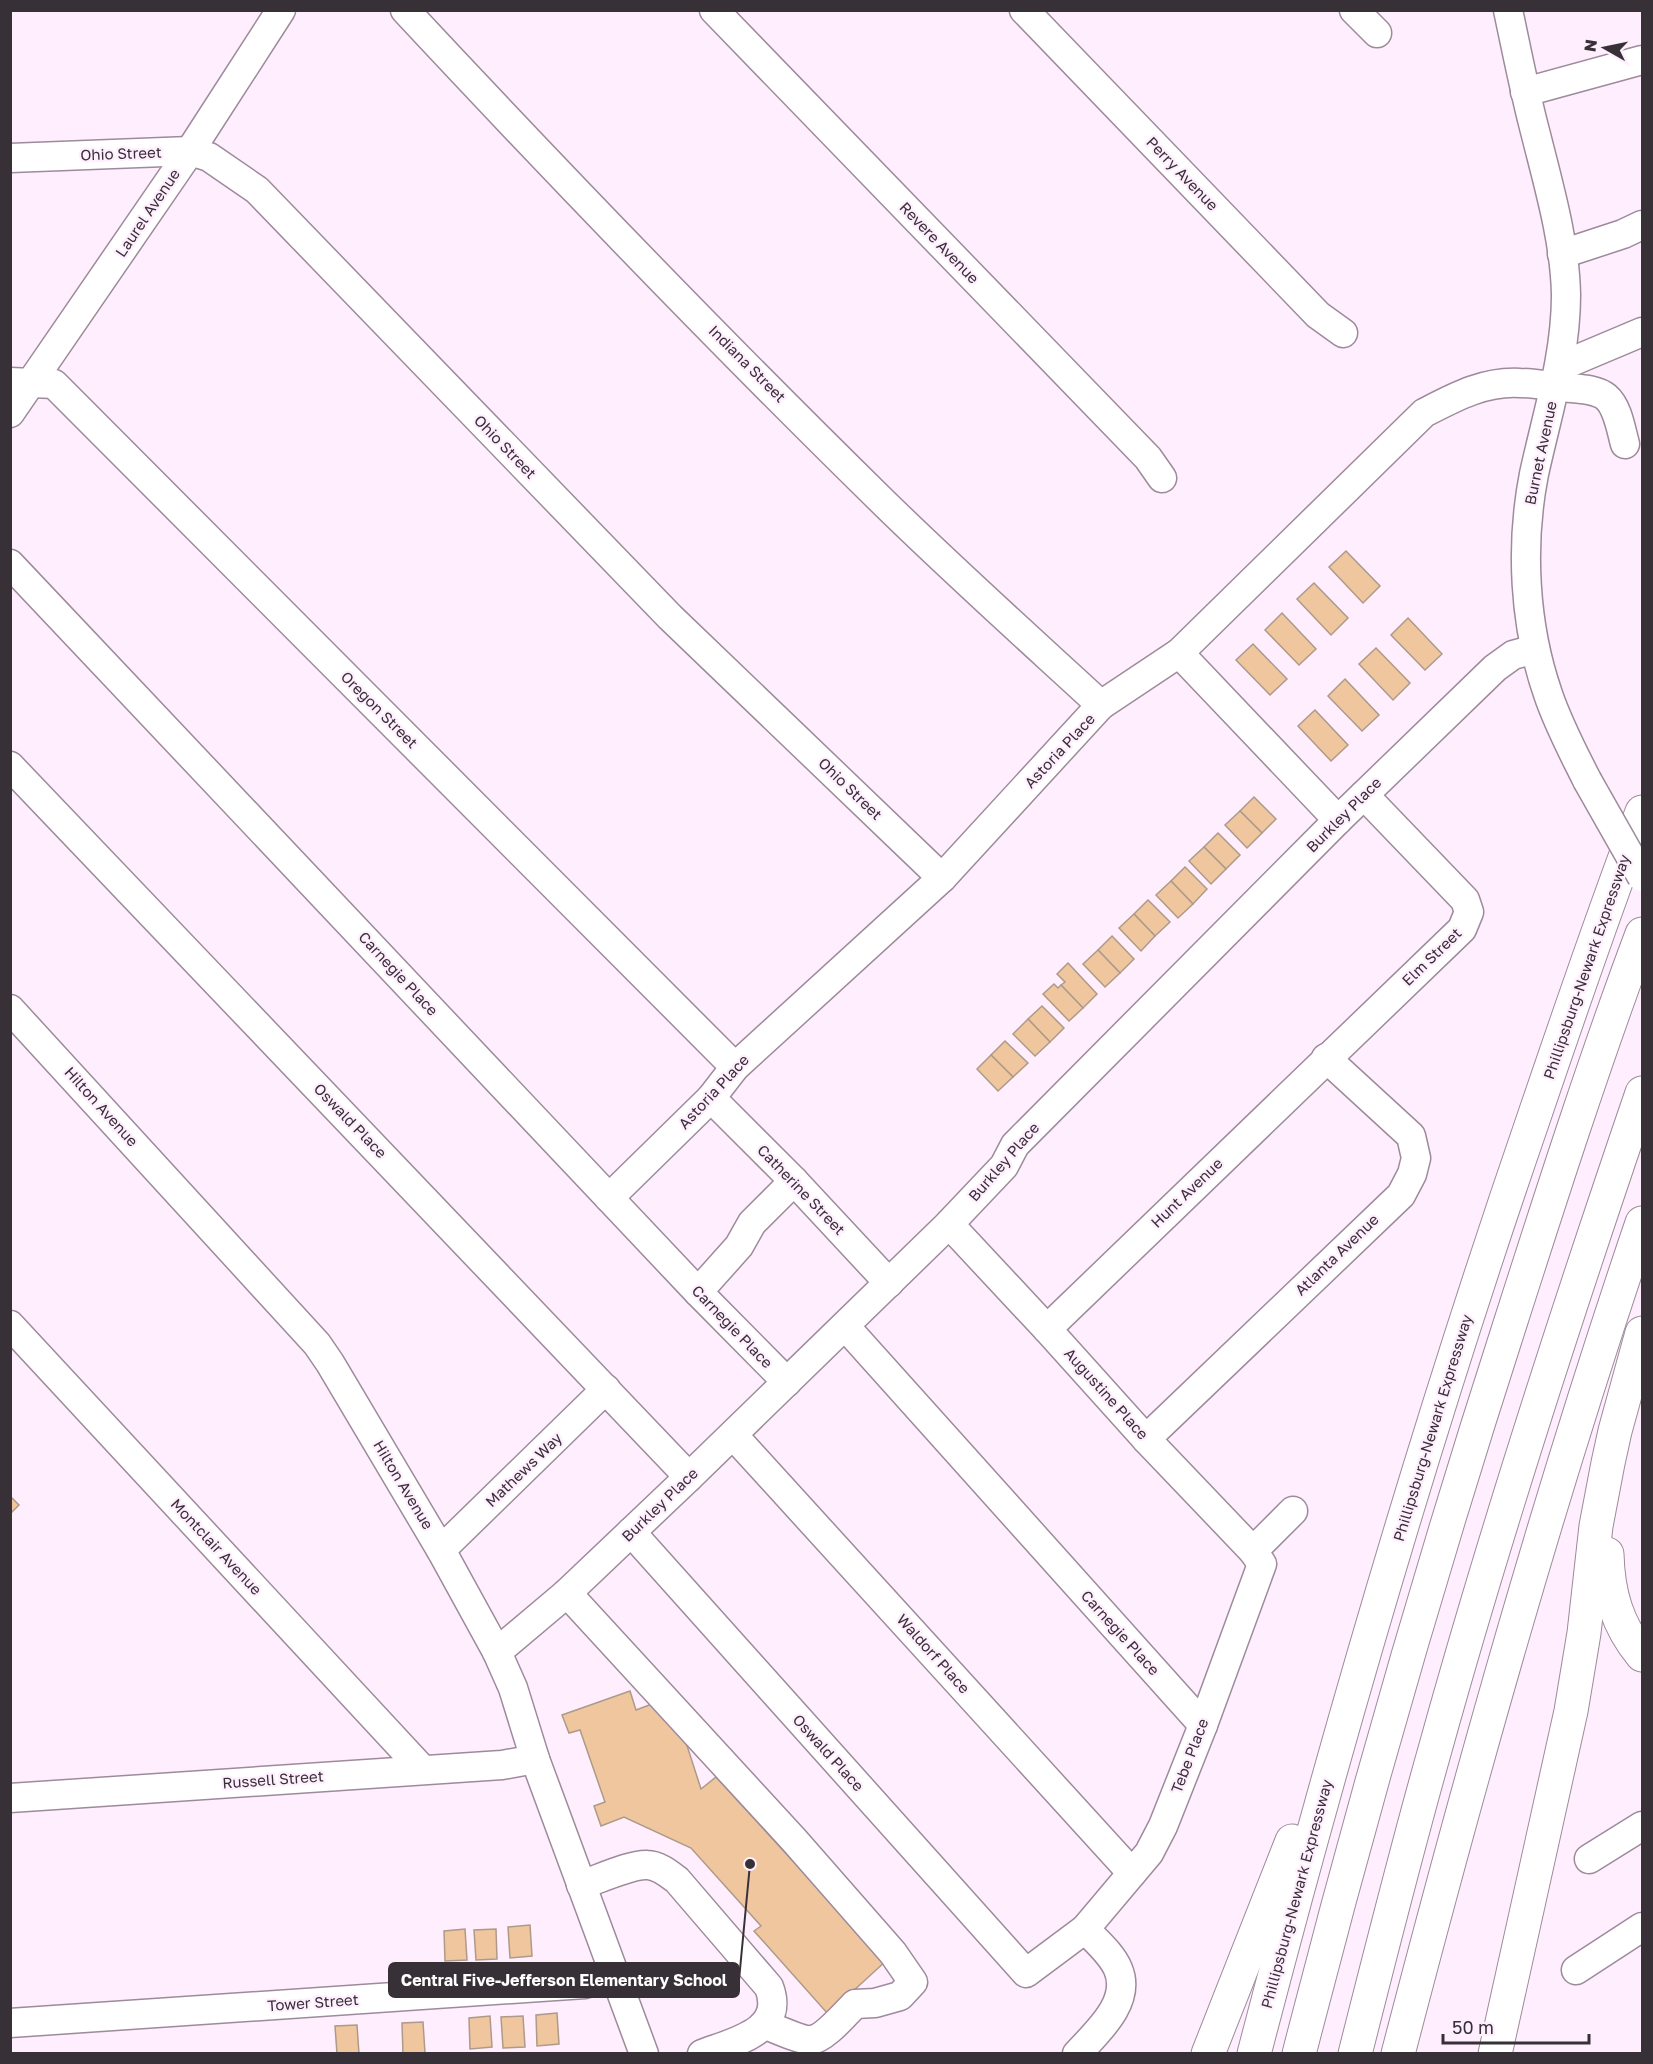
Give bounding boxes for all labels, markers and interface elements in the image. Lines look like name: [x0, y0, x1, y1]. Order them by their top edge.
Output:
north arrow: [1575, 18, 1635, 78]
text: N: [1579, 38, 1601, 53]
street label: Perry Avenue: [1143, 133, 1223, 214]
street label: Ohio Street: [80, 143, 162, 163]
street label: Laurel Avenue: [111, 165, 183, 260]
street label: Revere Avenue: [896, 198, 983, 287]
street label: Indiana Street: [705, 321, 790, 406]
street label: Burnet Avenue: [1520, 399, 1560, 506]
street label: Ohio Street: [471, 411, 541, 482]
street label: Oregon Street: [338, 667, 422, 751]
street label: Astoria Place: [1020, 709, 1098, 791]
street label: Ohio Street: [815, 753, 886, 823]
street label: Burkley Place: [1302, 773, 1385, 856]
street label: Phillipsburg-Newark Expressway: [1539, 851, 1633, 1081]
street label: Elm Street: [1398, 924, 1465, 989]
street label: Carnegie Place: [355, 928, 442, 1019]
street label: Astoria Place: [674, 1050, 752, 1132]
street label: Hilton Avenue: [61, 1063, 142, 1150]
street label: Oswald Place: [311, 1079, 391, 1162]
street label: Burkley Place: [964, 1118, 1043, 1204]
street label: Catherine Street: [754, 1140, 849, 1238]
street label: Hunt Avenue: [1147, 1154, 1226, 1231]
street label: Atlanta Avenue: [1291, 1210, 1382, 1299]
street label: Carnegie Place: [689, 1281, 777, 1372]
street label: Phillipsburg-Newark Expressway: [1389, 1311, 1475, 1543]
street label: Augustine Place: [1061, 1344, 1153, 1443]
street label: Mathews Way: [481, 1428, 566, 1510]
street label: Hilton Avenue: [370, 1437, 438, 1533]
street label: Burkley Place: [618, 1463, 701, 1545]
street label: Montclair Avenue: [168, 1494, 266, 1598]
street label: Carnegie Place: [1078, 1586, 1164, 1679]
street label: Waldorf Place: [893, 1610, 974, 1697]
street label: Oswald Place: [790, 1710, 868, 1795]
street label: Tebe Place: [1167, 1716, 1212, 1795]
street label: Russell Street: [222, 1766, 324, 1792]
street label: Phillipsburg-Newark Expressway: [1257, 1777, 1335, 2010]
callout: Central Five-Jefferson Elementary School: [389, 1963, 739, 1997]
text: Central Five-Jefferson Elementary School: [401, 1970, 728, 1990]
street label: Tower Street: [267, 1990, 359, 2014]
scale bar: [1443, 2007, 1588, 2045]
text: 50 m: [1452, 2016, 1494, 2038]

